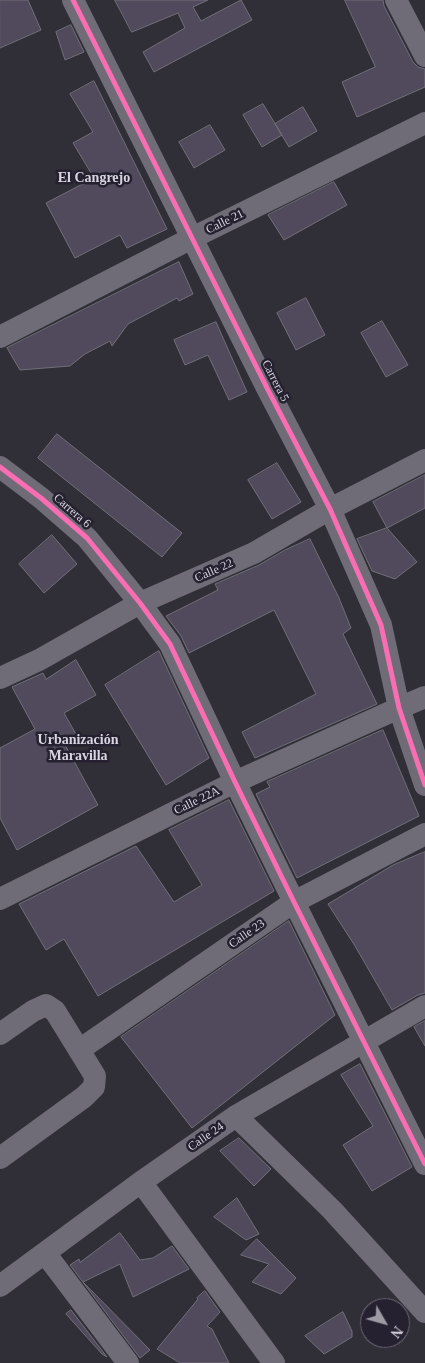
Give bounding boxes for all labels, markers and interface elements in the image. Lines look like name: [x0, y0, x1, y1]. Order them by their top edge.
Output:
district label: El Cangrejo: [58, 170, 130, 186]
street label: Calle 21: [204, 207, 246, 237]
street label: Carrera 5: [258, 358, 292, 404]
street label: Carrera 6: [50, 491, 94, 531]
street label: Calle 22: [193, 556, 235, 586]
district label: Urbanización Maravilla: [38, 732, 118, 764]
street label: Calle 22A: [172, 784, 222, 818]
street label: Calle 23: [226, 917, 268, 951]
street label: Calle 24: [185, 1120, 227, 1154]
north arrow: [360, 1298, 410, 1348]
text: N: [387, 1323, 405, 1341]

